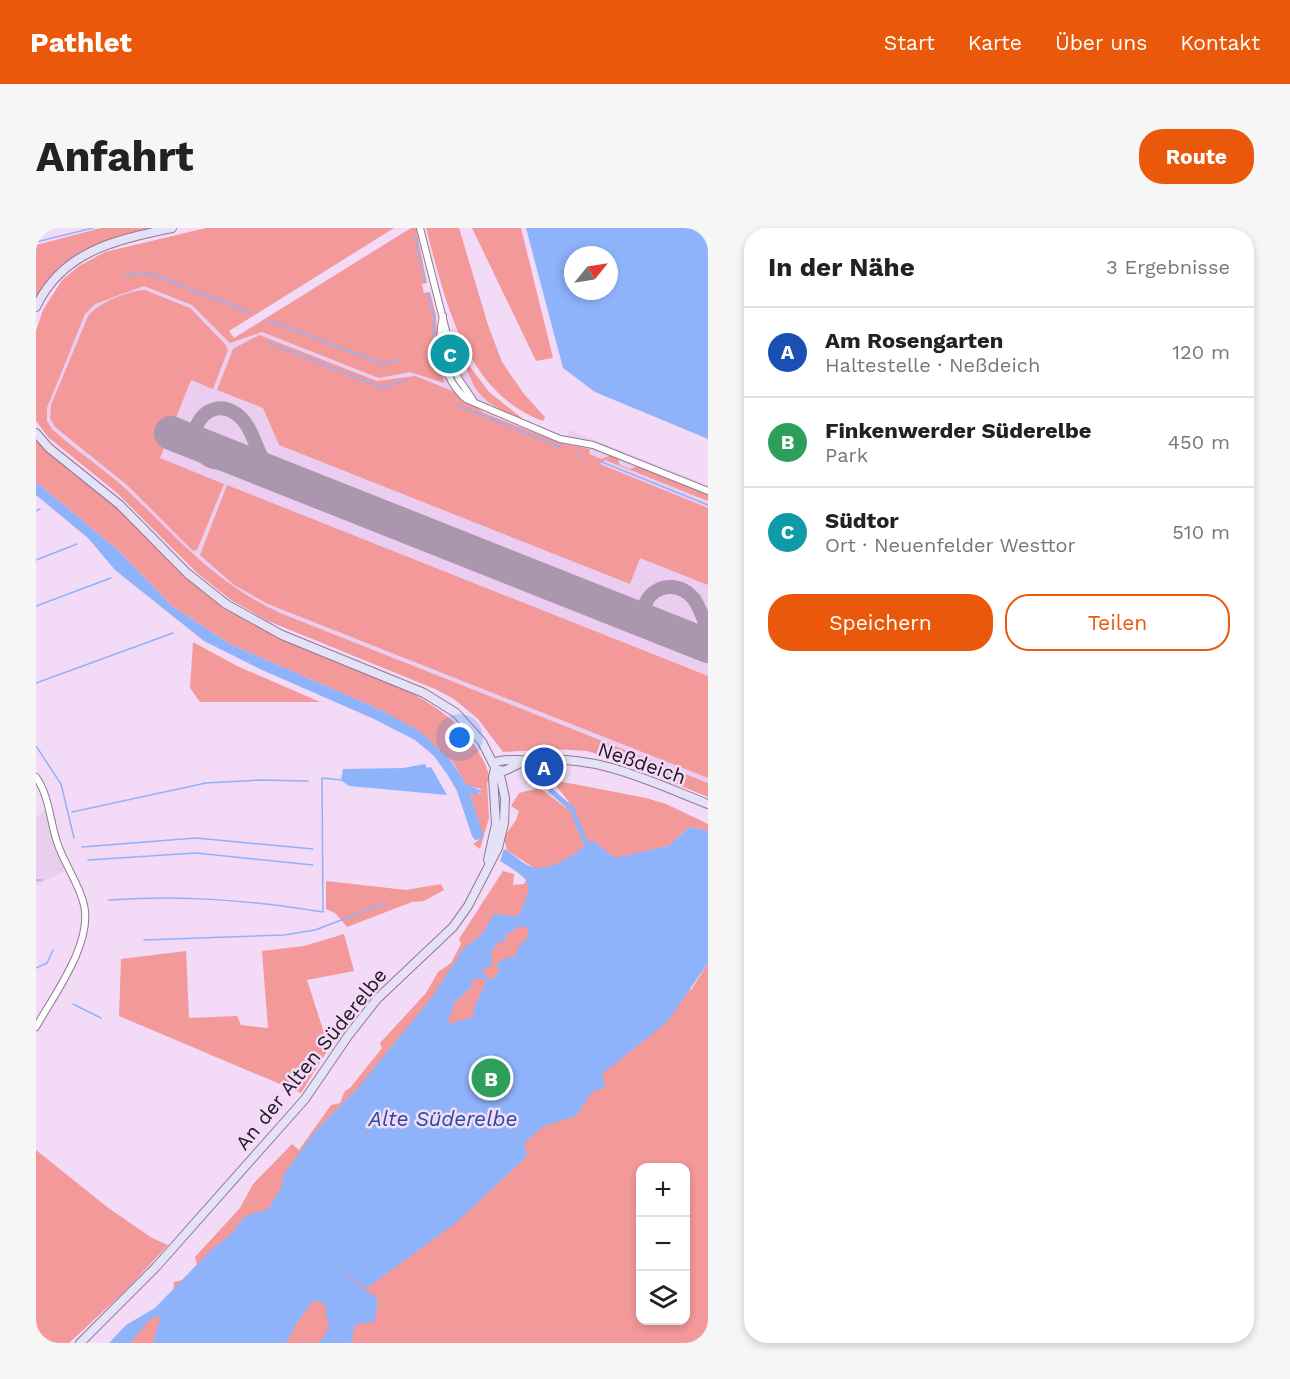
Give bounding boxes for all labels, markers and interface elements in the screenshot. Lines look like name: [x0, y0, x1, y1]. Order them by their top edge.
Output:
text: Pathlet: [30, 26, 132, 59]
text: Start: [884, 30, 935, 55]
text: Karte: [968, 30, 1022, 55]
text: Über uns: [1055, 30, 1147, 55]
text: Kontakt: [1180, 30, 1260, 55]
button: Route: [1139, 129, 1254, 184]
text: Anfahrt: [36, 132, 194, 181]
north arrow: [564, 246, 618, 300]
text: In der Nähe: [768, 252, 915, 282]
text: 3 Ergebnisse: [1106, 255, 1230, 279]
text: Am Rosengarten: [825, 328, 1003, 353]
pin: C: [430, 332, 470, 376]
text: A: [781, 340, 794, 364]
text: 120 m: [1172, 340, 1230, 364]
text: Haltestelle · Neßdeich: [825, 353, 1040, 377]
text: Finkenwerder Süderelbe: [825, 418, 1092, 443]
text: B: [781, 430, 794, 454]
text: 450 m: [1168, 430, 1230, 454]
text: Park: [825, 443, 868, 467]
text: Südtor: [825, 508, 899, 533]
text: C: [781, 520, 794, 544]
text: 510 m: [1172, 520, 1230, 544]
text: Ort · Neuenfelder Westtor: [825, 533, 1076, 557]
button: Speichern: [768, 594, 993, 651]
button: Teilen: [1005, 594, 1230, 651]
your location: [445, 723, 474, 752]
street label: Neßdeich: [595, 737, 689, 789]
pin: A: [524, 744, 564, 790]
street label: An der Alten Süderelbe: [230, 963, 392, 1155]
pin: B: [472, 1056, 510, 1100]
water label: Alte Süderelbe: [368, 1106, 517, 1131]
map controls: [636, 1163, 690, 1325]
button: +: [636, 1163, 690, 1217]
button: −: [636, 1217, 690, 1271]
button: layers: [636, 1271, 690, 1325]

